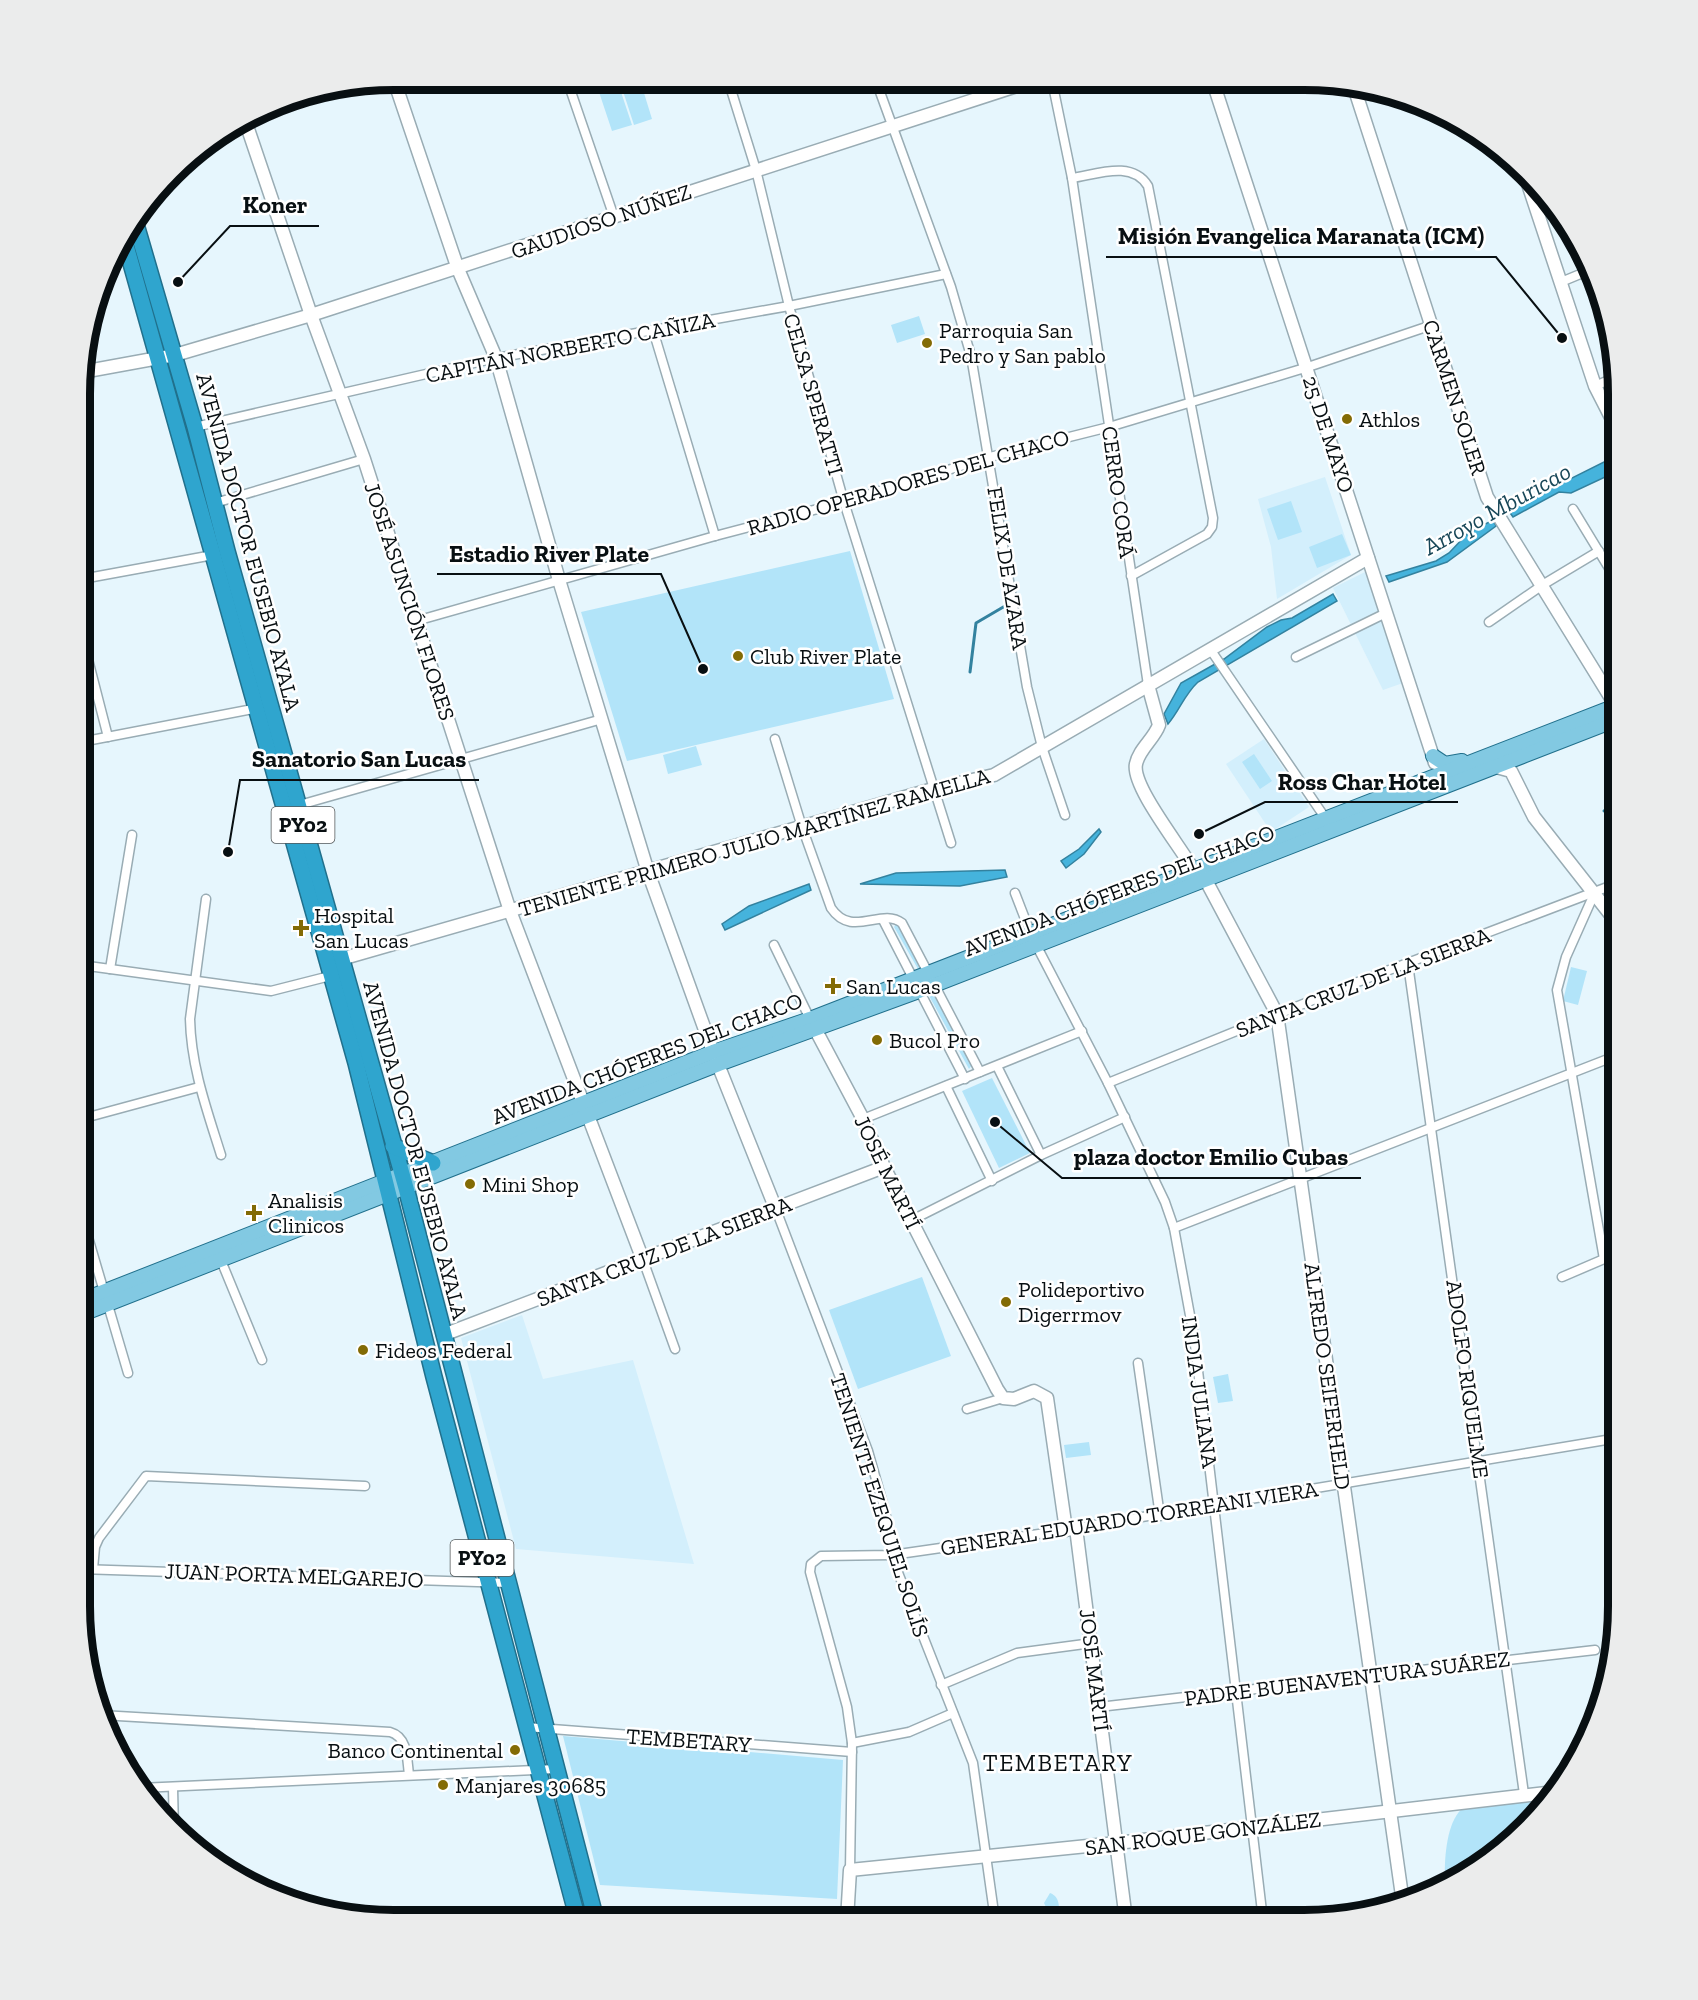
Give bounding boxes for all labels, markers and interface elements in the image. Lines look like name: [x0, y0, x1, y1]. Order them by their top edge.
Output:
street label: GAUDIOSO NÚÑEZ: [507, 178, 695, 265]
callout: Koner: [230, 184, 319, 226]
text: Koner: [243, 190, 308, 219]
callout: Misión Evangelica Maranata (ICM): [1106, 215, 1496, 257]
text: Misión Evangelica Maranata (ICM): [1118, 221, 1484, 250]
street label: CAPITÁN NORBERTO CAÑIZA: [423, 306, 718, 389]
street label: CELSA SPERATTI: [778, 310, 850, 478]
street label: CARMEN SOLER: [1417, 316, 1492, 479]
place label: Parroquia San Pedro y San pablo: [939, 317, 1106, 369]
marker: Parroquia San Pedro y San pablo: [920, 336, 934, 350]
street label: AVENIDA DOCTOR EUSEBIO AYALA: [190, 370, 307, 715]
street label: 25 DE MAYO: [1297, 372, 1360, 496]
place label: Athlos: [1359, 406, 1420, 433]
marker: Athlos: [1340, 412, 1354, 426]
street label: RADIO OPERADORES DEL CHACO: [744, 423, 1072, 541]
street label: CERRO CORÁ: [1096, 424, 1141, 561]
water label: Arroyo Mburicao: [1417, 456, 1576, 562]
street label: JOSÉ ASUNCIÓN FLORES: [358, 479, 461, 724]
street label: FELIX DE AZARA: [981, 485, 1034, 652]
callout: Estadio River Plate: [437, 532, 661, 574]
text: Estadio River Plate: [449, 539, 649, 568]
place label: Club River Plate: [750, 643, 901, 670]
marker: Club River Plate: [731, 649, 745, 663]
callout: Sanatorio San Lucas: [240, 738, 479, 780]
text: Sanatorio San Lucas: [252, 744, 466, 773]
callout: Ross Char Hotel: [1265, 760, 1458, 802]
street label: TENIENTE PRIMERO JULIO MARTÍNEZ RAMELLA: [515, 762, 994, 923]
text: Ross Char Hotel: [1278, 767, 1447, 796]
road number: PY02: [272, 807, 334, 843]
street label: AVENIDA CHÓFERES DEL CHACO: [960, 819, 1278, 962]
place label: Hospital San Lucas: [314, 902, 409, 954]
marker: Hospital San Lucas: [292, 919, 310, 937]
street label: SANTA CRUZ DE LA SIERRA: [1232, 921, 1495, 1044]
place label: San Lucas: [846, 973, 941, 1000]
marker: San Lucas: [824, 977, 842, 995]
street label: AVENIDA DOCTOR EUSEBIO AYALA: [357, 978, 474, 1323]
street label: AVENIDA CHÓFERES DEL CHACO: [488, 987, 806, 1130]
place label: Bucol Pro: [889, 1027, 980, 1054]
marker: Bucol Pro: [870, 1033, 884, 1047]
street label: JOSÉ MARTÍ: [848, 1111, 927, 1234]
callout: plaza doctor Emilio Cubas: [1062, 1136, 1361, 1178]
text: plaza doctor Emilio Cubas: [1074, 1142, 1348, 1171]
place label: Mini Shop: [482, 1171, 579, 1198]
marker: Mini Shop: [463, 1177, 477, 1191]
place label: Analisis Clinicos: [268, 1187, 344, 1239]
street label: SANTA CRUZ DE LA SIERRA: [533, 1190, 796, 1313]
marker: Analisis Clinicos: [245, 1204, 263, 1222]
street label: ALFREDO SEIFERHELD: [1298, 1261, 1357, 1491]
place label: Polideportivo Digerrmov: [1018, 1276, 1145, 1328]
street label: ADOLFO RIQUELME: [1440, 1278, 1495, 1480]
marker: Polideportivo Digerrmov: [999, 1295, 1013, 1309]
street label: INDIA JULIANA: [1175, 1314, 1224, 1470]
place label: Fideos Federal: [375, 1337, 512, 1364]
marker: Fideos Federal: [356, 1343, 370, 1357]
street label: TENIENTE EZEQUIEL SOLÍS: [824, 1370, 935, 1640]
street label: GENERAL EDUARDO TORREANI VIERA: [938, 1475, 1321, 1562]
road number: PY02: [450, 1540, 514, 1576]
street label: JUAN PORTA MELGAREJO: [164, 1557, 424, 1594]
street label: JOSÉ MARTÍ: [1074, 1607, 1115, 1733]
street label: PADRE BUENAVENTURA SUÁREZ: [1183, 1645, 1511, 1712]
street label: TEMBETARY: [625, 1723, 753, 1758]
place label: Banco Continental: [327, 1737, 503, 1764]
marker: Banco Continental: [508, 1743, 522, 1757]
district label: TEMBETARY: [983, 1748, 1133, 1777]
place label: Manjares 30685: [455, 1772, 606, 1799]
marker: Manjares 30685: [436, 1778, 450, 1792]
street label: SAN ROQUE GONZÁLEZ: [1083, 1806, 1323, 1861]

